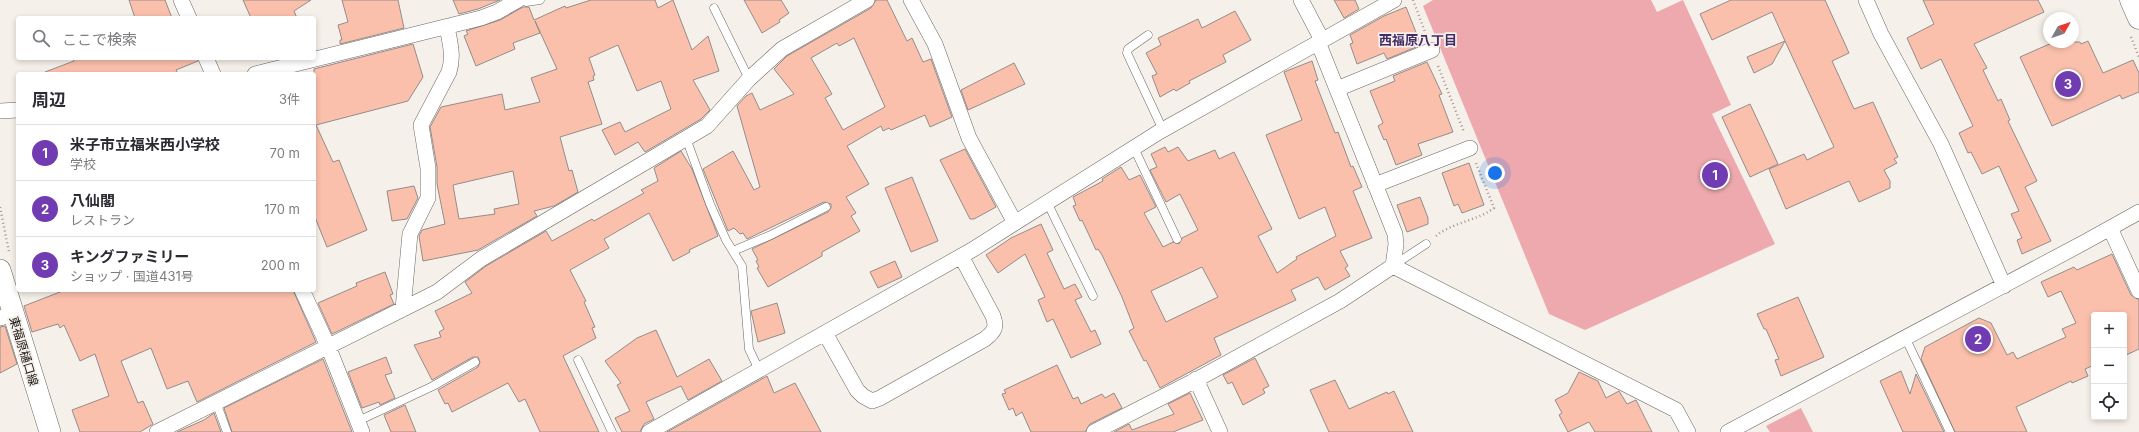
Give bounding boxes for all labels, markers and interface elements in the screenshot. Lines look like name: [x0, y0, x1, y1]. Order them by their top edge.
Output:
north arrow: [2043, 12, 2079, 48]
search box: [16, 16, 316, 60]
icon: search: [30, 27, 52, 49]
text: ここで検索: [62, 30, 137, 49]
district label: 西福原八丁目: [1379, 32, 1457, 48]
pin: 3: [2055, 69, 2081, 99]
text: 周辺: [32, 90, 66, 110]
text: 3件: [279, 91, 300, 107]
text: 米子市立福米西小学校: [70, 135, 220, 154]
text: 1: [42, 145, 48, 161]
text: 70 m: [270, 145, 300, 161]
text: 学校: [70, 156, 96, 172]
pin: 1: [1702, 160, 1728, 190]
your location: [1485, 163, 1505, 183]
text: 八仙閣: [70, 191, 115, 210]
text: 2: [41, 201, 49, 217]
text: 170 m: [264, 201, 300, 217]
text: レストラン: [70, 212, 135, 228]
text: キングファミリー: [70, 247, 190, 266]
text: 3: [41, 257, 49, 273]
text: 200 m: [261, 257, 300, 273]
text: ショップ · 国道431号: [70, 268, 194, 284]
map controls: [2091, 312, 2127, 420]
button: +: [2091, 312, 2127, 348]
street label: 東福原樋口線: [6, 314, 42, 388]
pin: 2: [1965, 324, 1991, 354]
button: −: [2091, 348, 2127, 384]
button: locate: [2091, 384, 2127, 420]

